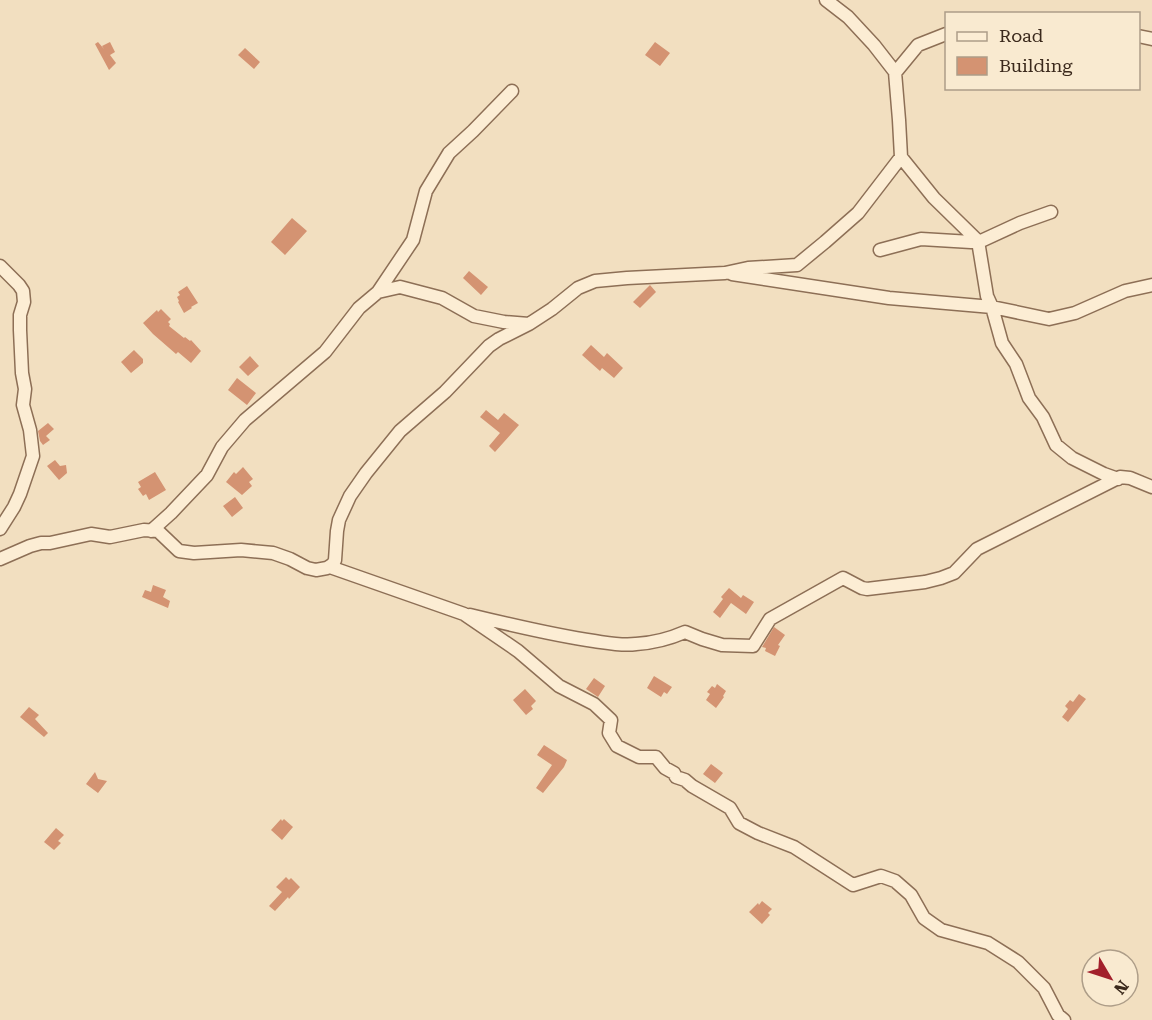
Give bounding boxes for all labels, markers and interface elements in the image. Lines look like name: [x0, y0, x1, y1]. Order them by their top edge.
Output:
legend: [945, 12, 1140, 90]
text: Road: [999, 25, 1044, 46]
text: Building: [999, 55, 1073, 76]
north arrow: [1080, 948, 1140, 1008]
text: N: [1110, 976, 1133, 998]

